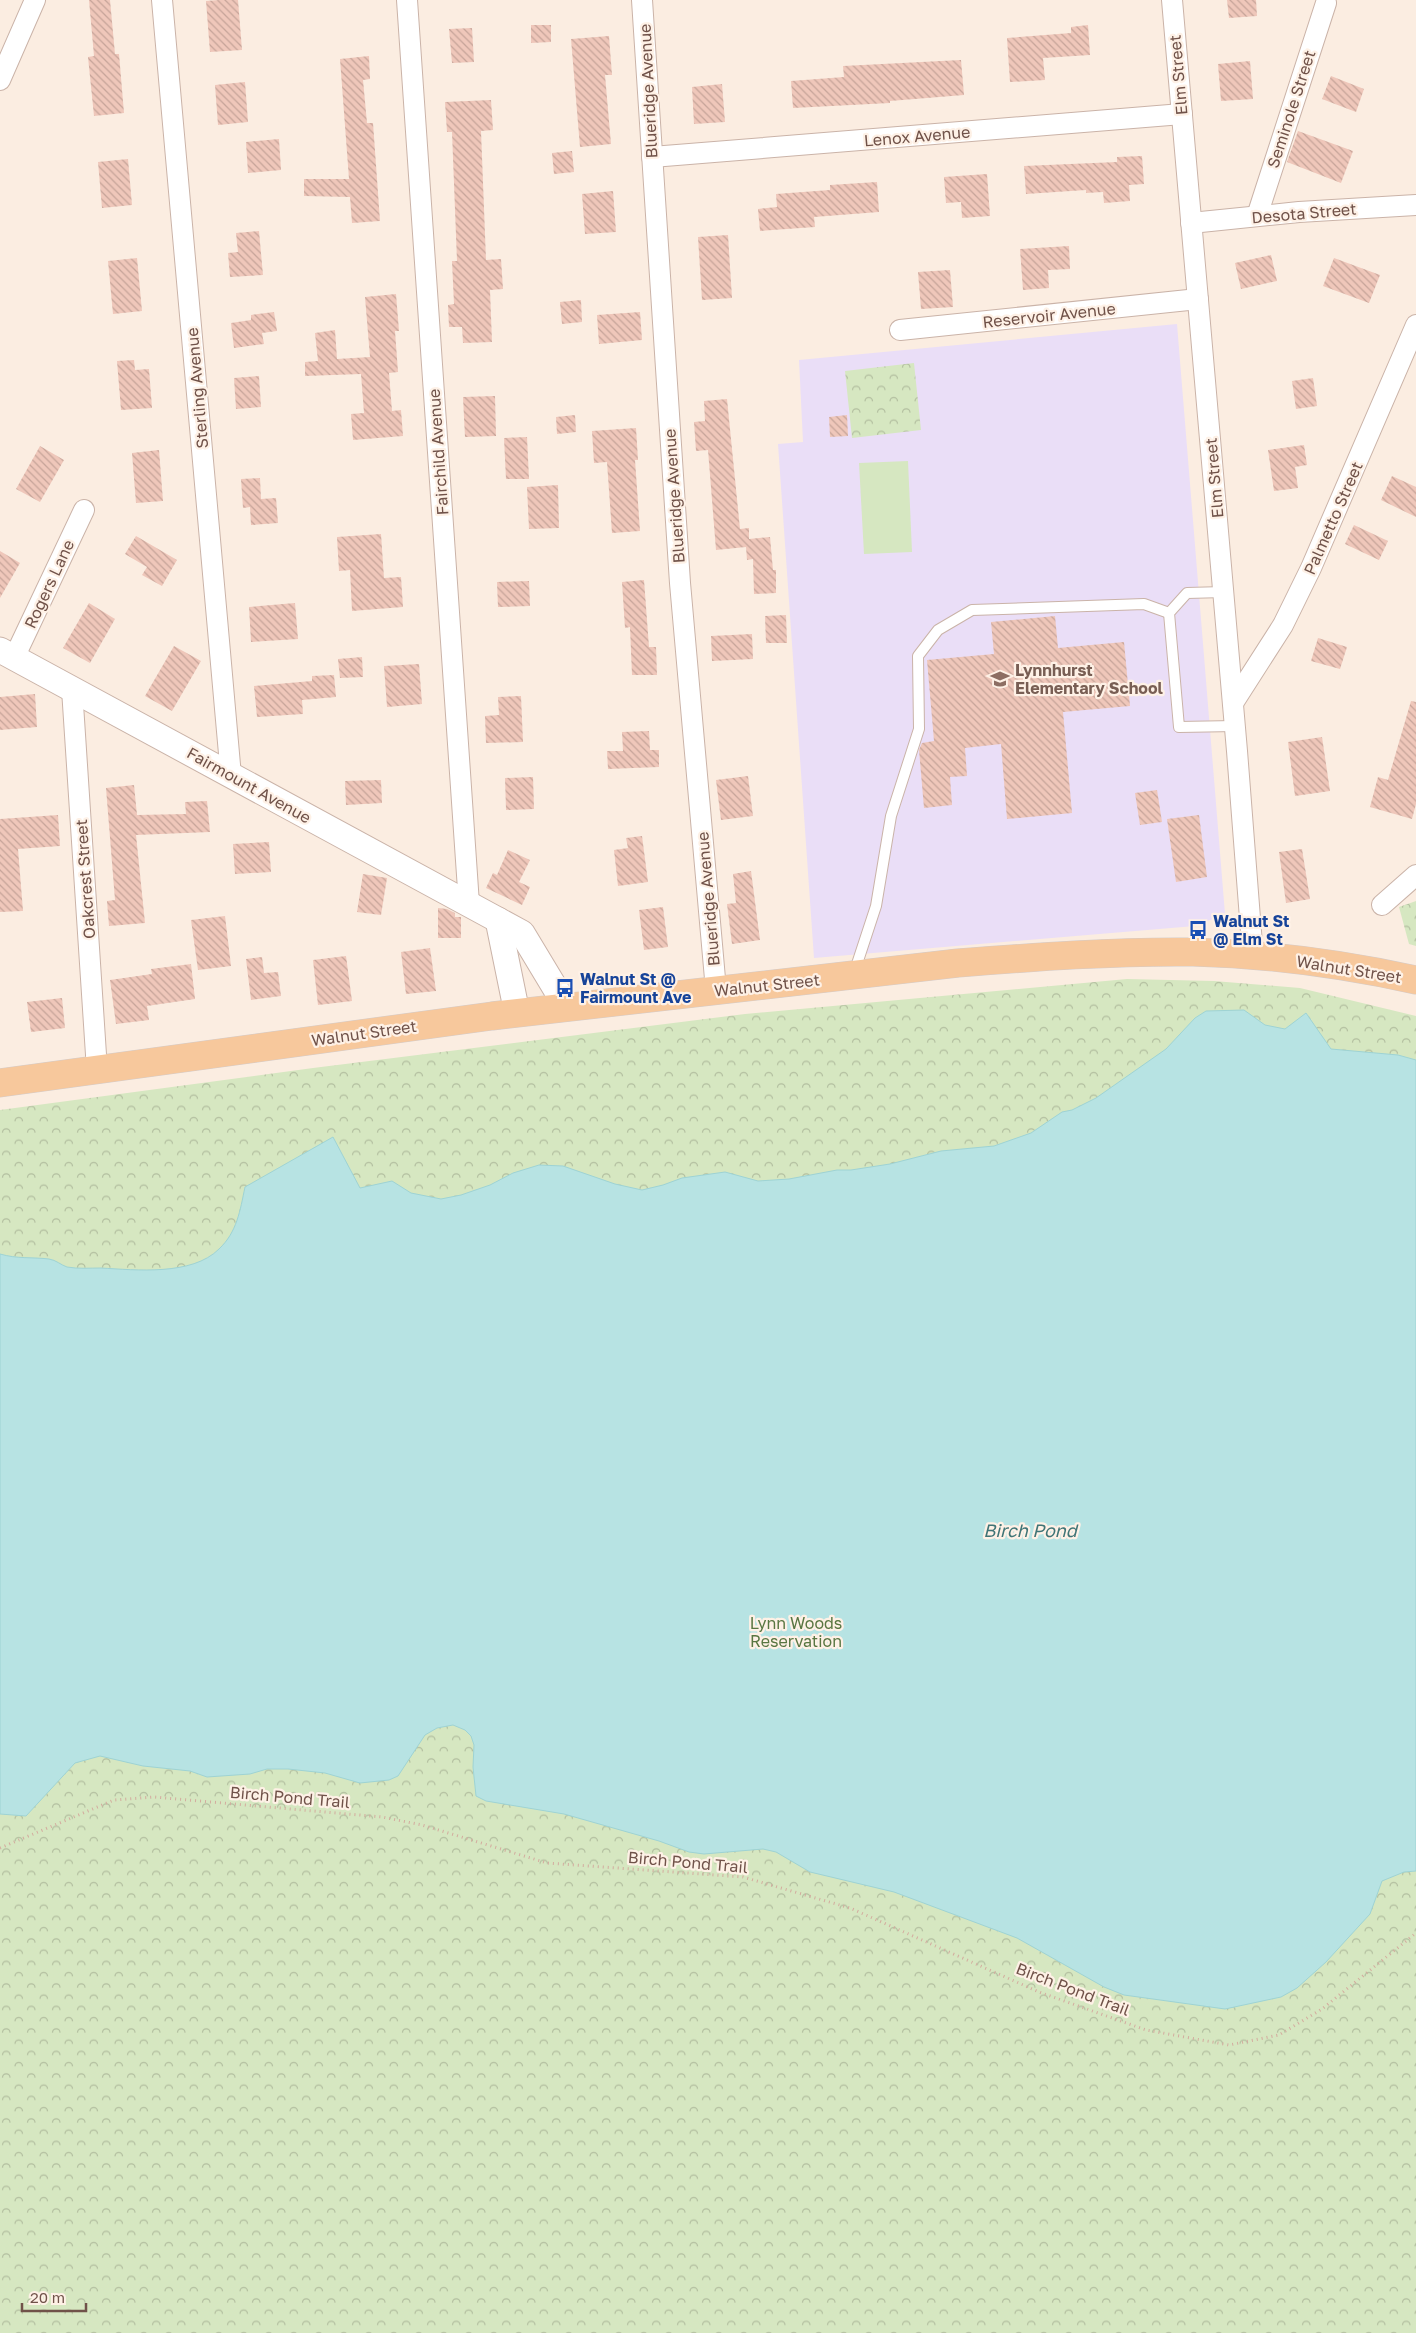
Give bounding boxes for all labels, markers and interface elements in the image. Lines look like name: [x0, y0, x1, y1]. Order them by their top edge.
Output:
street label: Blueridge Avenue: [634, 23, 662, 159]
street label: Elm Street: [1165, 34, 1191, 116]
street label: Seminole Street: [1262, 47, 1320, 171]
street label: Lenox Avenue: [863, 121, 971, 151]
street label: Desota Street: [1251, 198, 1357, 228]
street label: Reservoir Avenue: [981, 298, 1117, 332]
street label: Sterling Avenue: [182, 327, 212, 449]
street label: Fairchild Avenue: [424, 388, 452, 516]
street label: Blueridge Avenue: [659, 428, 689, 564]
street label: Elm Street: [1201, 437, 1227, 519]
street label: Palmetto Street: [1299, 458, 1367, 578]
street label: Rogers Lane: [20, 536, 78, 632]
place label: Lynnhurst Elementary School: [1015, 660, 1164, 698]
school or university icon: Lynnhurst Elementary School: [989, 668, 1011, 690]
street label: Fairmount Avenue: [183, 743, 315, 827]
street label: Oakcrest Street: [71, 818, 99, 940]
street label: Blueridge Avenue: [692, 831, 724, 967]
place label: Walnut St @ Elm St: [1213, 911, 1289, 949]
bus stop icon: Walnut St @ Elm St: [1187, 919, 1209, 941]
street label: Walnut Street: [1295, 951, 1403, 987]
place label: Walnut St @ Fairmount Ave: [580, 969, 692, 1007]
street label: Walnut Street: [713, 970, 821, 1000]
bus stop icon: Walnut St @ Fairmount Ave: [554, 977, 576, 999]
street label: Walnut Street: [310, 1016, 418, 1050]
water label: Birch Pond: [983, 1519, 1079, 1541]
park label: Lynn Woods Reservation: [750, 1613, 842, 1651]
street label: Birch Pond Trail: [229, 1782, 351, 1812]
street label: Birch Pond Trail: [627, 1847, 749, 1877]
street label: Birch Pond Trail: [1013, 1958, 1133, 2020]
scale bar: [22, 2280, 86, 2312]
text: 20 m: [30, 2288, 65, 2306]

